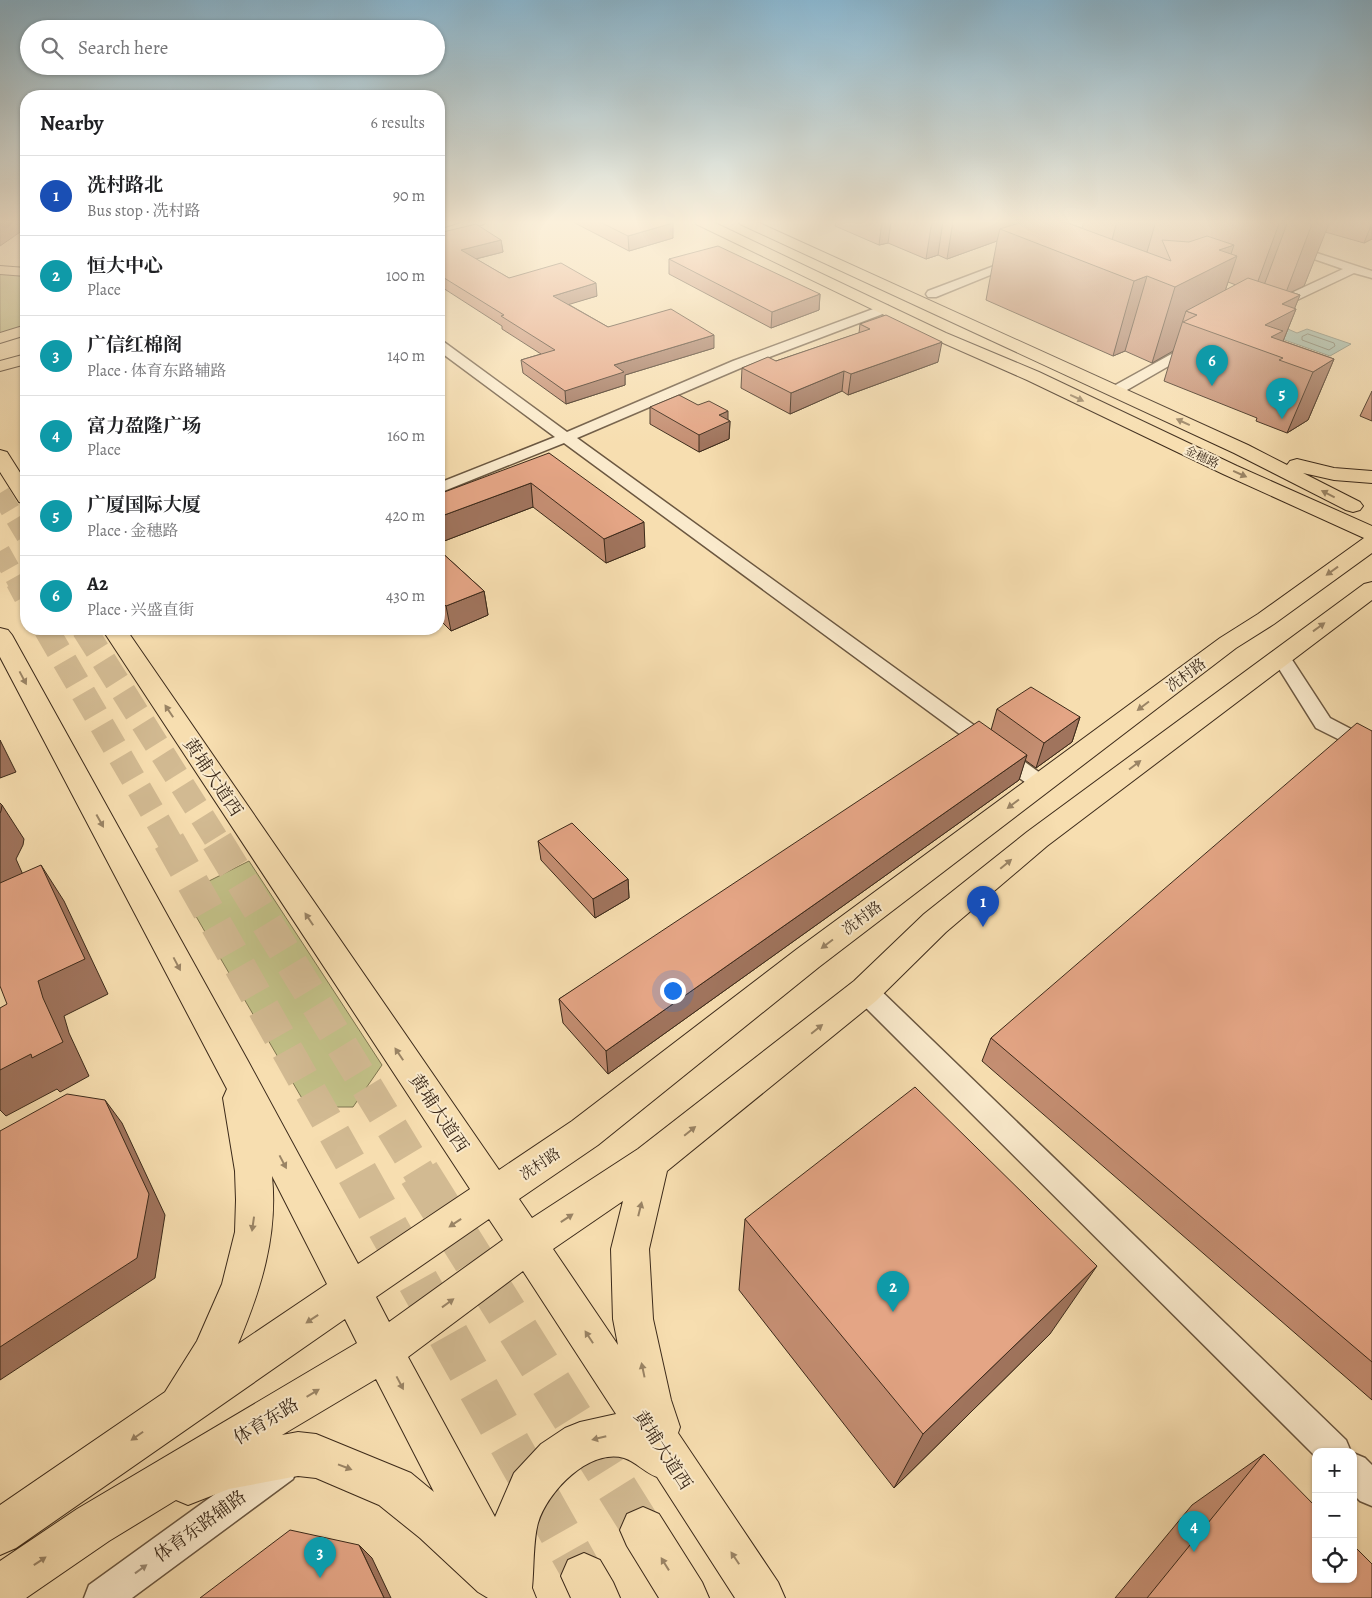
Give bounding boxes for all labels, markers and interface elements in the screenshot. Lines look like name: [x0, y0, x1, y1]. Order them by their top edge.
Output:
search box: [20, 20, 445, 75]
icon: search: [38, 34, 66, 62]
text: Search here: [78, 35, 168, 61]
text: Nearby: [40, 109, 103, 137]
text: 6 results: [371, 112, 425, 134]
text: 冼村路北: [87, 172, 163, 198]
text: 1: [53, 185, 59, 207]
text: 90 m: [393, 185, 425, 207]
text: Bus stop · 冼村路: [87, 200, 200, 222]
text: 恒大中心: [87, 253, 163, 279]
text: 2: [52, 265, 60, 287]
text: 100 m: [386, 265, 425, 287]
text: Place: [87, 279, 121, 301]
text: 广信红棉阁: [87, 332, 182, 358]
text: 3: [53, 345, 59, 367]
text: 140 m: [387, 345, 425, 367]
pin: 6: [1196, 345, 1228, 386]
text: Place · 体育东路辅路: [87, 360, 226, 382]
pin: 5: [1266, 378, 1298, 419]
one-way arrow: [1070, 394, 1084, 402]
text: 富力盈隆广场: [87, 413, 201, 439]
one-way arrow: [1176, 417, 1190, 425]
text: 4: [52, 425, 60, 447]
text: 160 m: [387, 425, 425, 447]
text: Place: [87, 439, 121, 461]
street label: 金穗路: [1182, 442, 1222, 472]
one-way arrow: [1233, 471, 1247, 479]
one-way arrow: [1321, 490, 1336, 498]
text: 广厦国际大厦: [87, 492, 201, 518]
text: 5: [53, 505, 59, 527]
text: 420 m: [385, 505, 425, 527]
text: Place · 金穗路: [87, 520, 178, 542]
one-way arrow: [1326, 566, 1339, 576]
text: A2: [87, 571, 108, 597]
text: 6: [52, 585, 60, 607]
text: 430 m: [386, 585, 425, 607]
text: Place · 兴盛直街: [87, 599, 194, 621]
one-way arrow: [1313, 622, 1326, 632]
street label: 冼村路: [1162, 653, 1210, 697]
one-way arrow: [19, 671, 27, 685]
one-way arrow: [1137, 701, 1150, 712]
one-way arrow: [165, 704, 174, 718]
street label: 黄埔大道西: [178, 733, 248, 821]
one-way arrow: [1128, 760, 1142, 770]
one-way arrow: [1007, 798, 1020, 809]
one-way arrow: [96, 814, 104, 828]
one-way arrow: [1000, 859, 1012, 870]
pin: 1: [967, 886, 999, 927]
street label: 冼村路: [838, 896, 886, 940]
one-way arrow: [304, 912, 314, 925]
one-way arrow: [821, 938, 834, 949]
one-way arrow: [173, 957, 181, 971]
your location: [660, 978, 686, 1004]
one-way arrow: [810, 1024, 823, 1035]
one-way arrow: [394, 1047, 404, 1060]
street label: 黄埔大道西: [404, 1069, 474, 1157]
one-way arrow: [683, 1125, 696, 1136]
street label: 冼村路: [516, 1143, 564, 1185]
one-way arrow: [279, 1154, 287, 1169]
one-way arrow: [636, 1202, 644, 1217]
one-way arrow: [561, 1213, 574, 1222]
one-way arrow: [249, 1217, 257, 1233]
one-way arrow: [448, 1218, 461, 1228]
pin: 2: [877, 1271, 909, 1312]
one-way arrow: [441, 1298, 455, 1308]
one-way arrow: [305, 1314, 318, 1324]
one-way arrow: [584, 1331, 594, 1344]
one-way arrow: [639, 1361, 647, 1377]
one-way arrow: [396, 1376, 404, 1390]
one-way arrow: [306, 1388, 319, 1397]
street label: 体育东路: [229, 1392, 303, 1450]
street label: 黄埔大道西: [628, 1406, 698, 1494]
one-way arrow: [130, 1431, 144, 1441]
one-way arrow: [592, 1434, 607, 1442]
map controls: [1312, 1448, 1357, 1583]
button: +: [1312, 1448, 1357, 1493]
one-way arrow: [337, 1464, 352, 1471]
street label: 体育东路辅路: [149, 1485, 251, 1567]
button: −: [1312, 1493, 1357, 1538]
pin: 4: [1178, 1511, 1210, 1552]
pin: 3: [304, 1537, 336, 1578]
button: locate: [1312, 1538, 1357, 1583]
one-way arrow: [730, 1551, 740, 1564]
one-way arrow: [33, 1556, 47, 1566]
one-way arrow: [660, 1557, 669, 1570]
one-way arrow: [134, 1564, 148, 1574]

